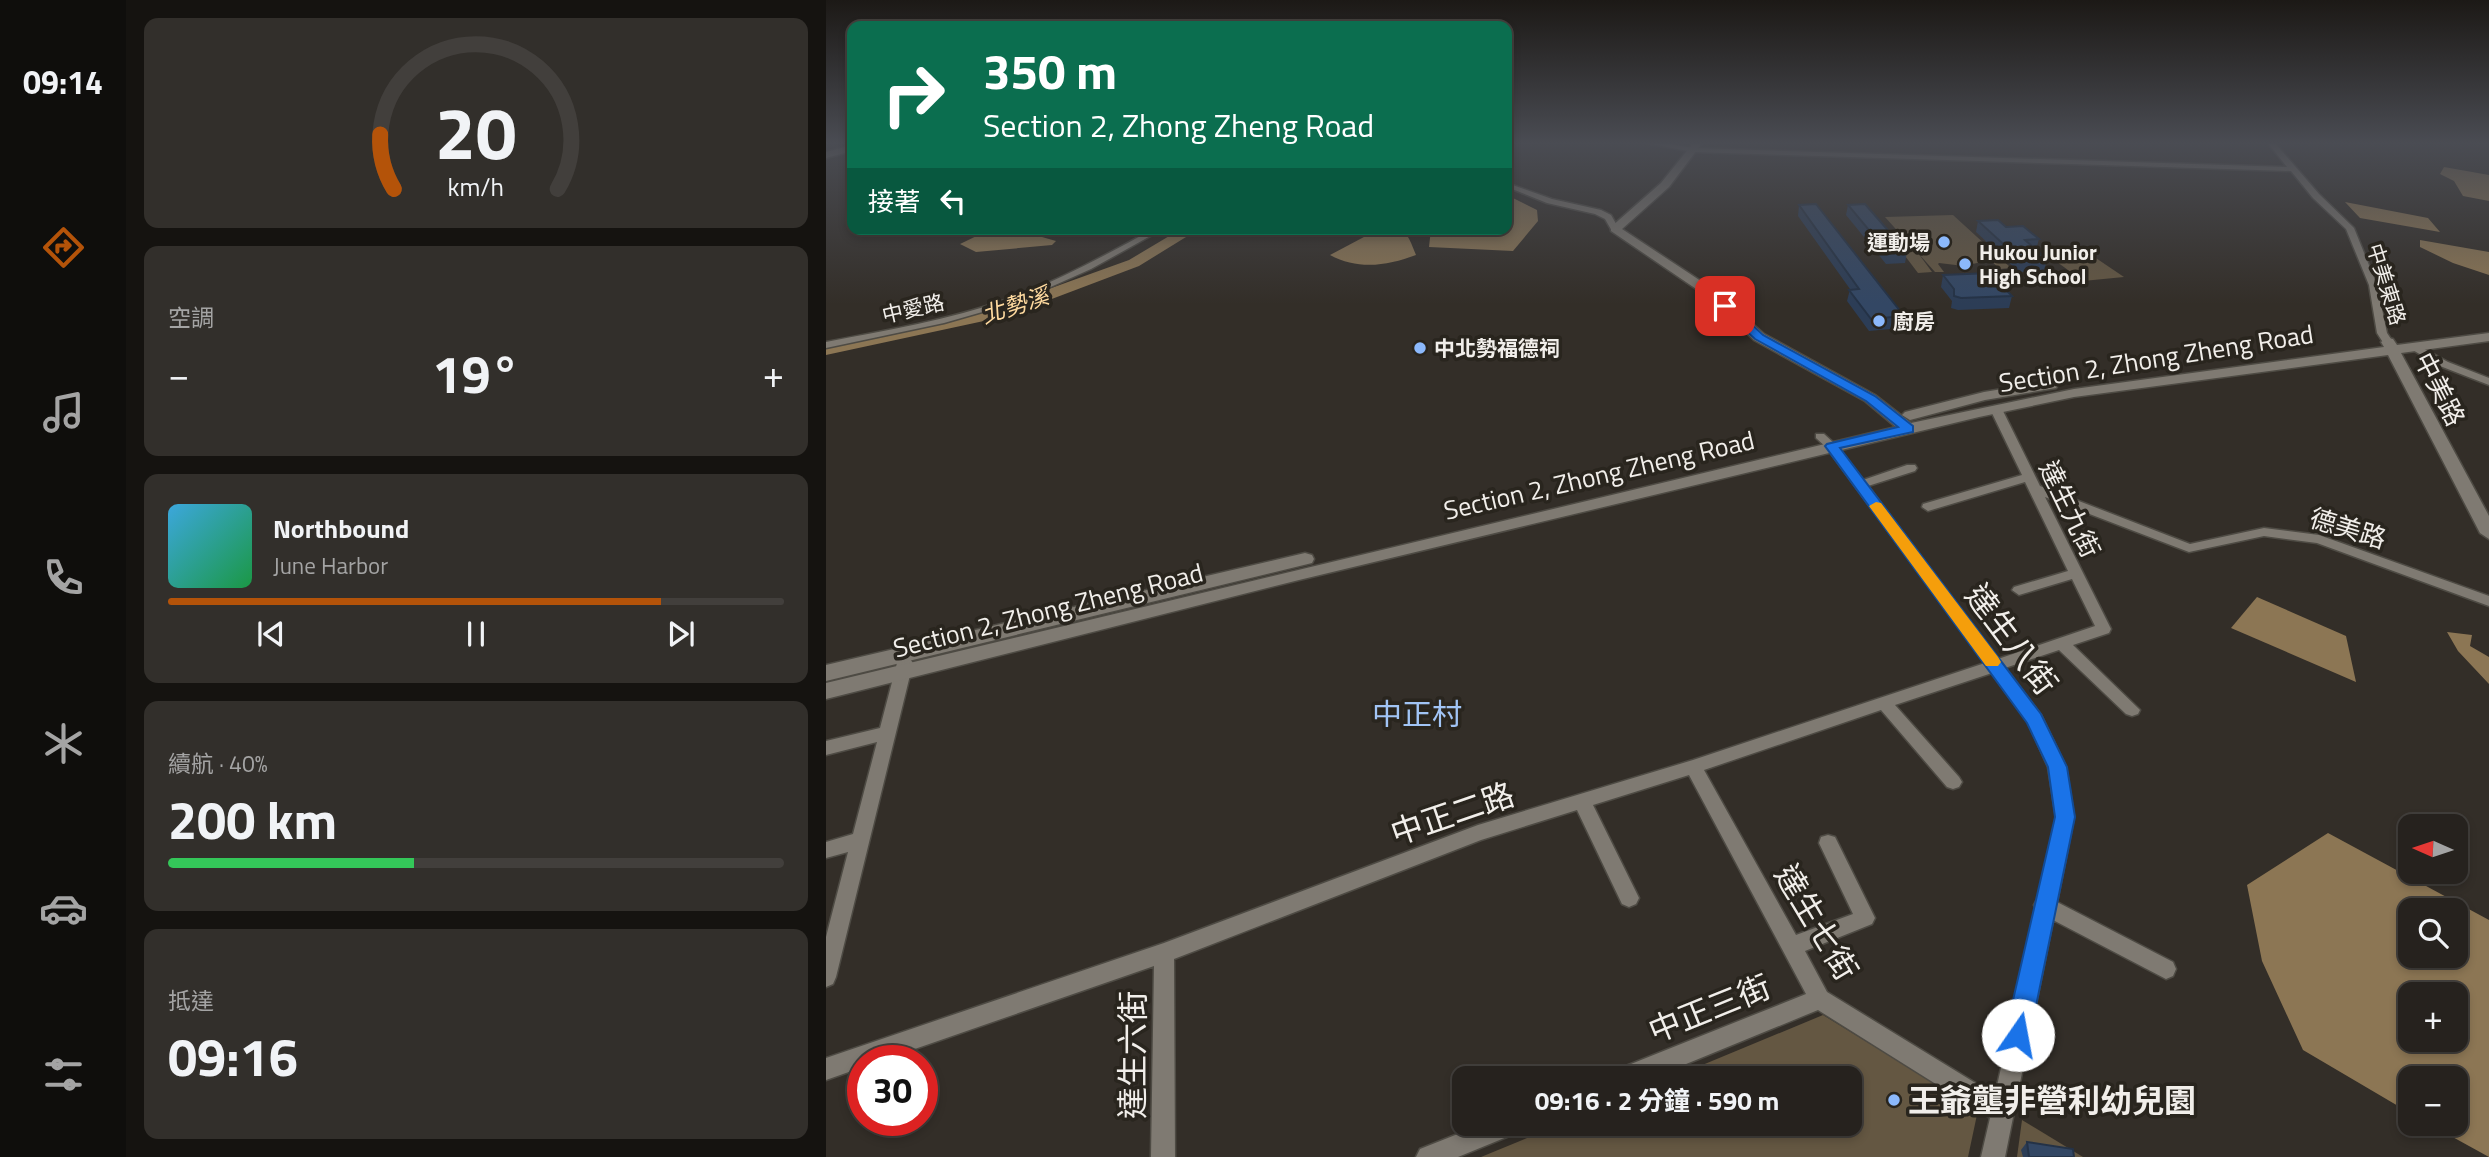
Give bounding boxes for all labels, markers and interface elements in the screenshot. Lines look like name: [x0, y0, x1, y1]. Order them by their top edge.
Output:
text: 350 m: [983, 33, 1117, 108]
icon: right: [868, 49, 959, 140]
text: 09:14: [23, 58, 103, 106]
text: 20: [435, 77, 517, 187]
text: Section 2, Zhong Zheng Road: [983, 101, 1374, 149]
text: km/h: [448, 168, 504, 206]
text: 接著: [868, 182, 920, 221]
icon: left: [934, 182, 972, 220]
icon: directions: [39, 223, 88, 272]
place label: 運動場: [1867, 226, 1930, 258]
marker: 運動場: [1936, 234, 1952, 250]
place label: Hukou Junior High School: [1979, 236, 2097, 292]
street label: 中美東路: [2359, 239, 2415, 329]
marker: Hukou Junior High School: [1957, 256, 1973, 272]
pin: [1695, 276, 1755, 336]
water label: 北勢溪: [977, 277, 1056, 332]
street label: 中愛路: [879, 285, 947, 331]
icon: arrive: [1706, 287, 1744, 325]
text: 空調: [168, 300, 214, 335]
place label: 廚房: [1893, 305, 1935, 337]
marker: 廚房: [1871, 313, 1887, 329]
street label: Section 2, Zhong Zheng Road: [1996, 314, 2316, 402]
place label: 中北勢福德祠: [1434, 332, 1560, 364]
text: 19°: [432, 334, 520, 413]
marker: 中北勢福德祠: [1412, 340, 1428, 356]
text: −: [168, 345, 189, 403]
text: +: [763, 345, 784, 403]
street label: 中美路: [2405, 345, 2475, 433]
icon: music: [39, 388, 88, 437]
street label: Section 2, Zhong Zheng Road: [1440, 420, 1758, 530]
street label: 達生九街: [2030, 454, 2110, 564]
street label: 德美路: [2305, 498, 2391, 558]
text: Northbound: [273, 509, 409, 548]
text: June Harbor: [273, 548, 388, 583]
icon: phone: [39, 553, 88, 602]
street label: Section 2, Zhong Zheng Road: [889, 553, 1207, 667]
street label: 達生八街: [1954, 573, 2070, 705]
icon: previous: [252, 615, 290, 653]
icon: pause: [457, 615, 495, 653]
icon: next: [662, 615, 700, 653]
district label: 中正村: [1372, 691, 1462, 737]
icon: climate: [39, 719, 88, 768]
text: 續航 · 40%: [168, 746, 268, 781]
street label: 中正二路: [1384, 769, 1520, 857]
text: 200 km: [168, 780, 337, 859]
north arrow: [2398, 814, 2468, 884]
map controls: [2398, 814, 2468, 1136]
street label: 達生七街: [1763, 855, 1871, 989]
icon: car: [39, 884, 88, 933]
button: search: [2398, 898, 2468, 968]
street label: 中正三街: [1641, 962, 1777, 1054]
button: +: [2398, 982, 2468, 1052]
text: 抵達: [168, 983, 214, 1018]
street label: 達生六街: [1108, 991, 1156, 1119]
position arrow: [1981, 998, 2055, 1072]
text: 09:16: [168, 1017, 298, 1096]
speed limit sign: 30: [847, 1045, 938, 1136]
icon: filters: [39, 1050, 88, 1099]
button: −: [2398, 1066, 2468, 1136]
place label: 王爺壟非營利幼兒園: [1908, 1076, 2196, 1124]
text: 09:16 · 2 分鐘 · 590 m: [1535, 1081, 1779, 1120]
marker: 王爺壟非營利幼兒園: [1886, 1092, 1902, 1108]

